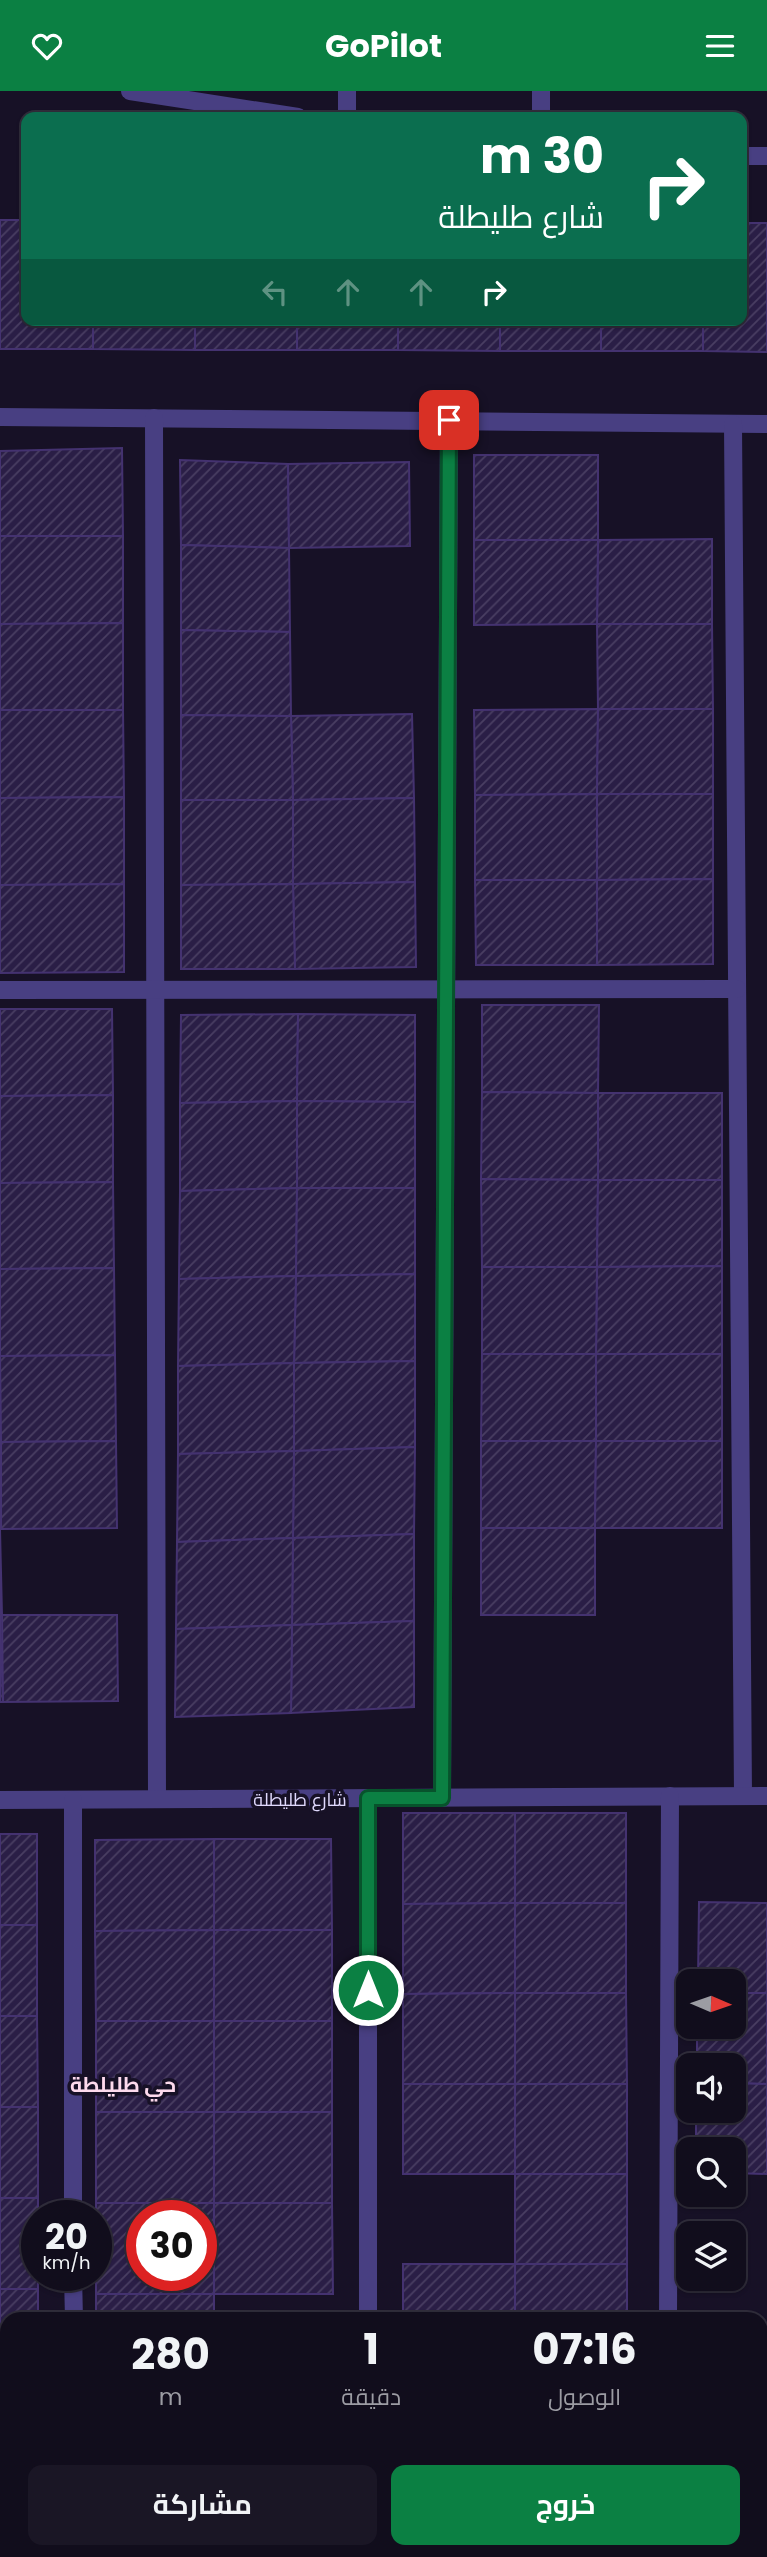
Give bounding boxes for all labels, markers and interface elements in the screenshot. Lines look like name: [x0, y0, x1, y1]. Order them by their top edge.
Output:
text: GoPilot: [325, 23, 442, 68]
icon: heart: [28, 27, 66, 65]
icon: menu: [701, 27, 739, 65]
text: 30 m: [480, 122, 604, 190]
icon: right: [628, 140, 719, 231]
text: شارع طليطلة: [438, 194, 604, 239]
icon: left: [256, 273, 294, 311]
icon: ahead: [329, 273, 367, 311]
icon: ahead: [402, 273, 440, 311]
icon: right: [475, 273, 513, 311]
pin: [419, 390, 479, 450]
icon: arrive: [430, 401, 468, 439]
street label: شارع طليطلة: [253, 1787, 347, 1812]
position arrow: [331, 1953, 405, 2027]
north arrow: [676, 1969, 746, 2039]
map controls: [676, 1969, 746, 2291]
button: sound: [676, 2053, 746, 2123]
district label: حي طليلطة: [70, 2070, 176, 2102]
button: search: [676, 2137, 746, 2207]
speed limit sign: 30: [126, 2200, 217, 2291]
text: 20: [45, 2212, 88, 2261]
button: layers: [676, 2221, 746, 2291]
text: km/h: [43, 2250, 90, 2275]
text: 1: [363, 2320, 379, 2379]
text: 07:16: [532, 2320, 637, 2379]
text: 280: [131, 2325, 210, 2384]
text: m: [159, 2381, 182, 2413]
text: دقيقة: [341, 2381, 401, 2413]
text: الوصول: [548, 2381, 621, 2413]
button: مشاركة: [28, 2465, 377, 2545]
button: خروج: [391, 2465, 740, 2545]

